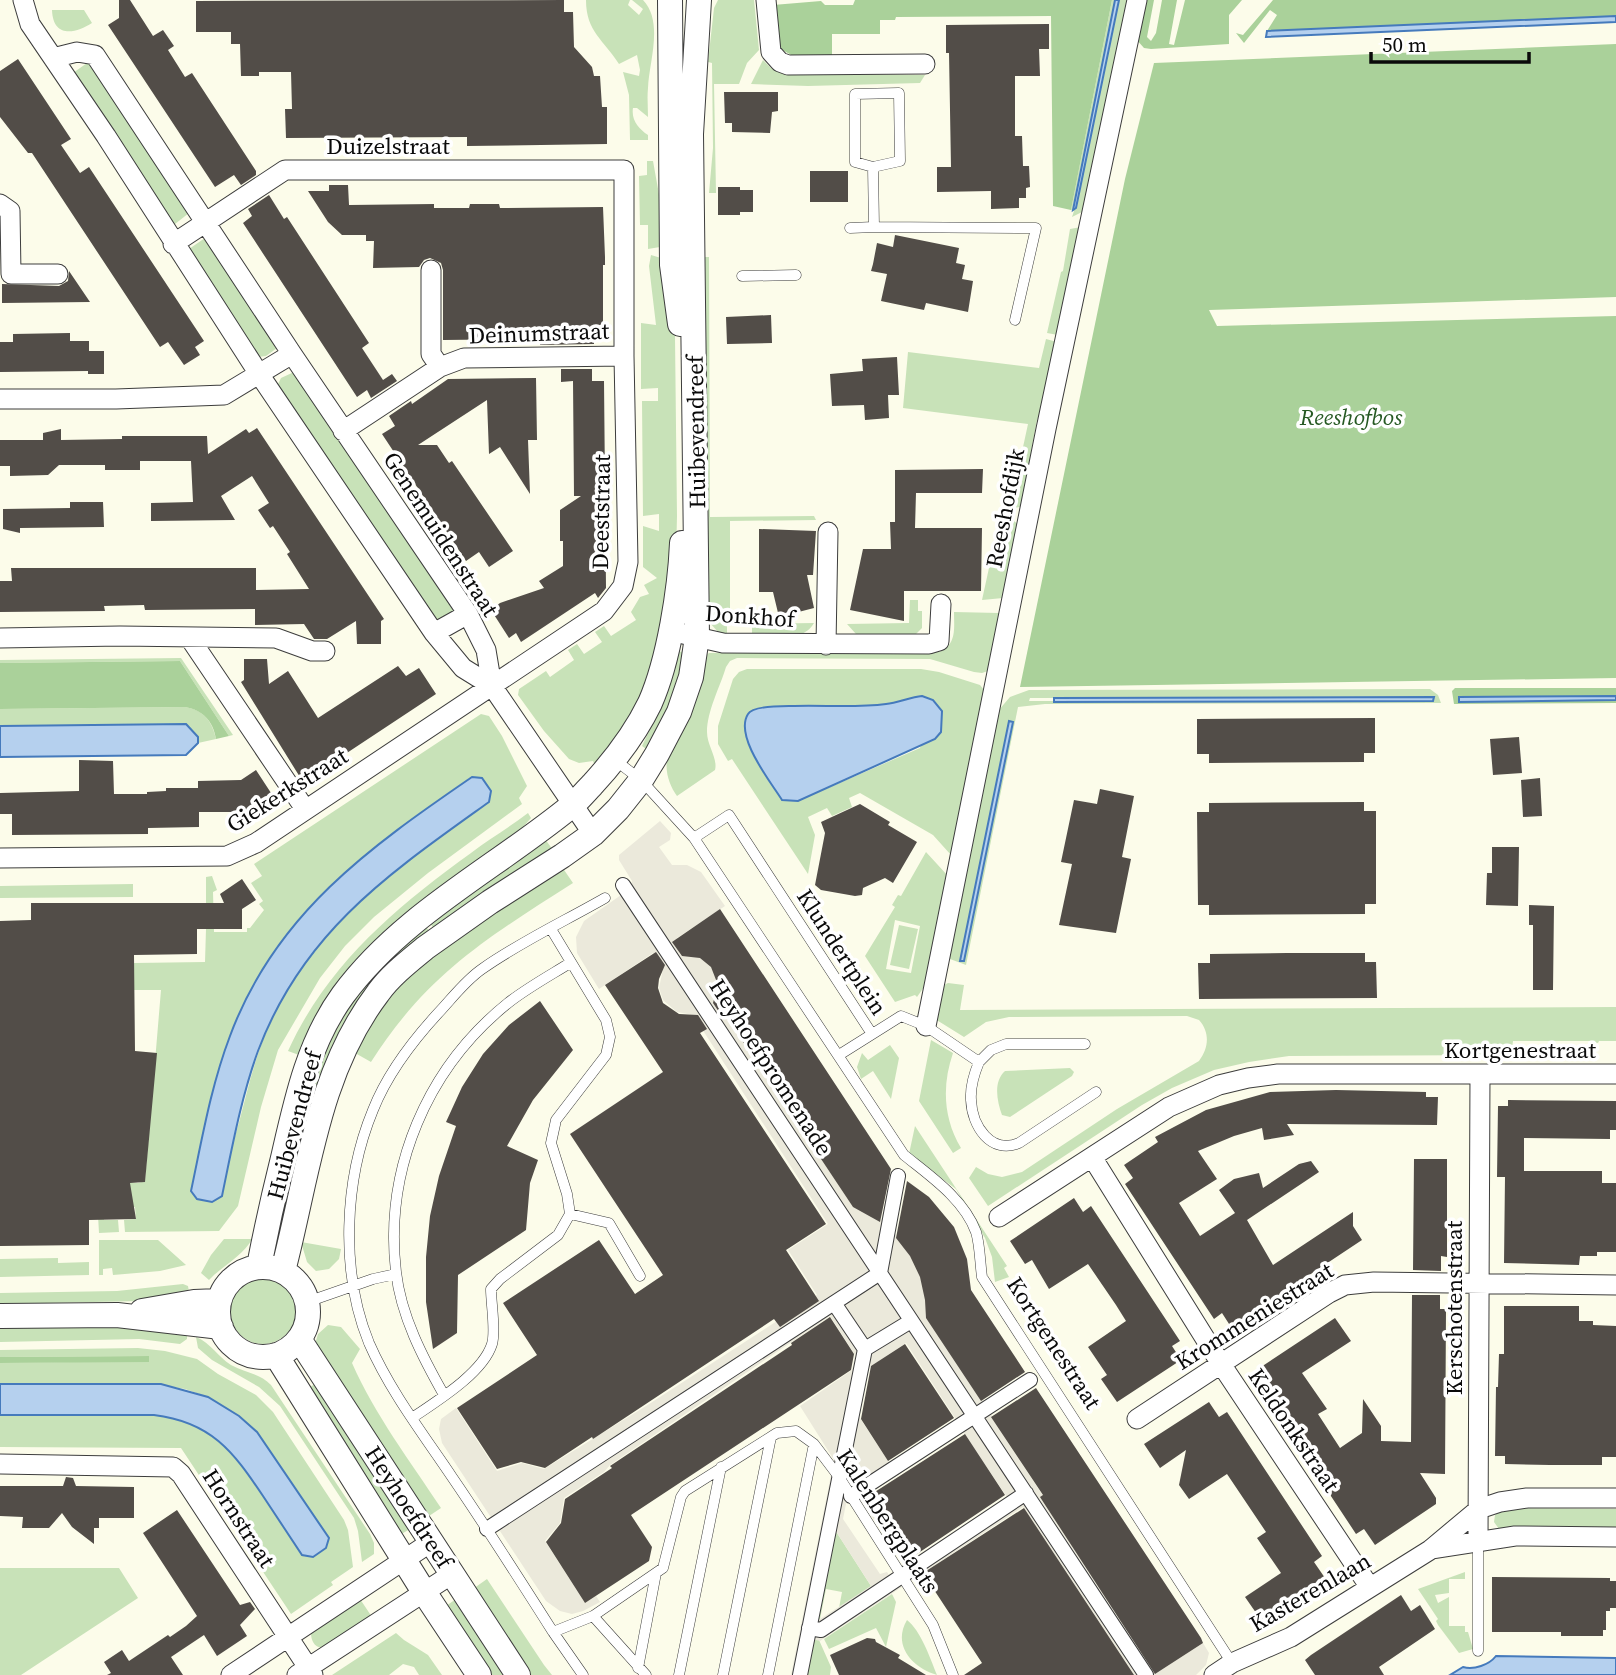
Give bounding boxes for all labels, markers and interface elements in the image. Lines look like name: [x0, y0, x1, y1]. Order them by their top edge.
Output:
scale bar: [1371, 21, 1528, 65]
text: 50 m: [1382, 30, 1427, 59]
street label: Duizelstraat: [326, 130, 450, 162]
street label: Deinumstraat: [468, 315, 610, 351]
street label: Huibevendreef: [679, 353, 713, 509]
park label: Reeshofbos: [1299, 401, 1403, 433]
street label: Genemuidenstraat: [376, 445, 507, 623]
street label: Reeshofdijk: [978, 445, 1032, 570]
street label: Deeststraat: [584, 454, 618, 570]
street label: Donkhof: [704, 597, 798, 635]
street label: Giekerkstraat: [220, 740, 354, 840]
street label: Klundertplein: [789, 883, 895, 1021]
street label: Heyhoefpromenade: [702, 972, 840, 1162]
street label: Kortgenestraat: [1444, 1034, 1597, 1066]
street label: Huibevendreef: [259, 1045, 330, 1203]
street label: Kerschotenstraat: [1438, 1220, 1470, 1395]
street label: Krommeniestraat: [1169, 1254, 1340, 1378]
street label: Kortgenestraat: [999, 1271, 1109, 1416]
street label: Keldonkstraat: [1241, 1362, 1348, 1499]
street label: Heyhoefdreef: [357, 1440, 462, 1576]
street label: Kalenbergplaats: [829, 1442, 947, 1600]
street label: Hornstraat: [195, 1462, 283, 1574]
street label: Kasterenlaan: [1244, 1544, 1377, 1640]

